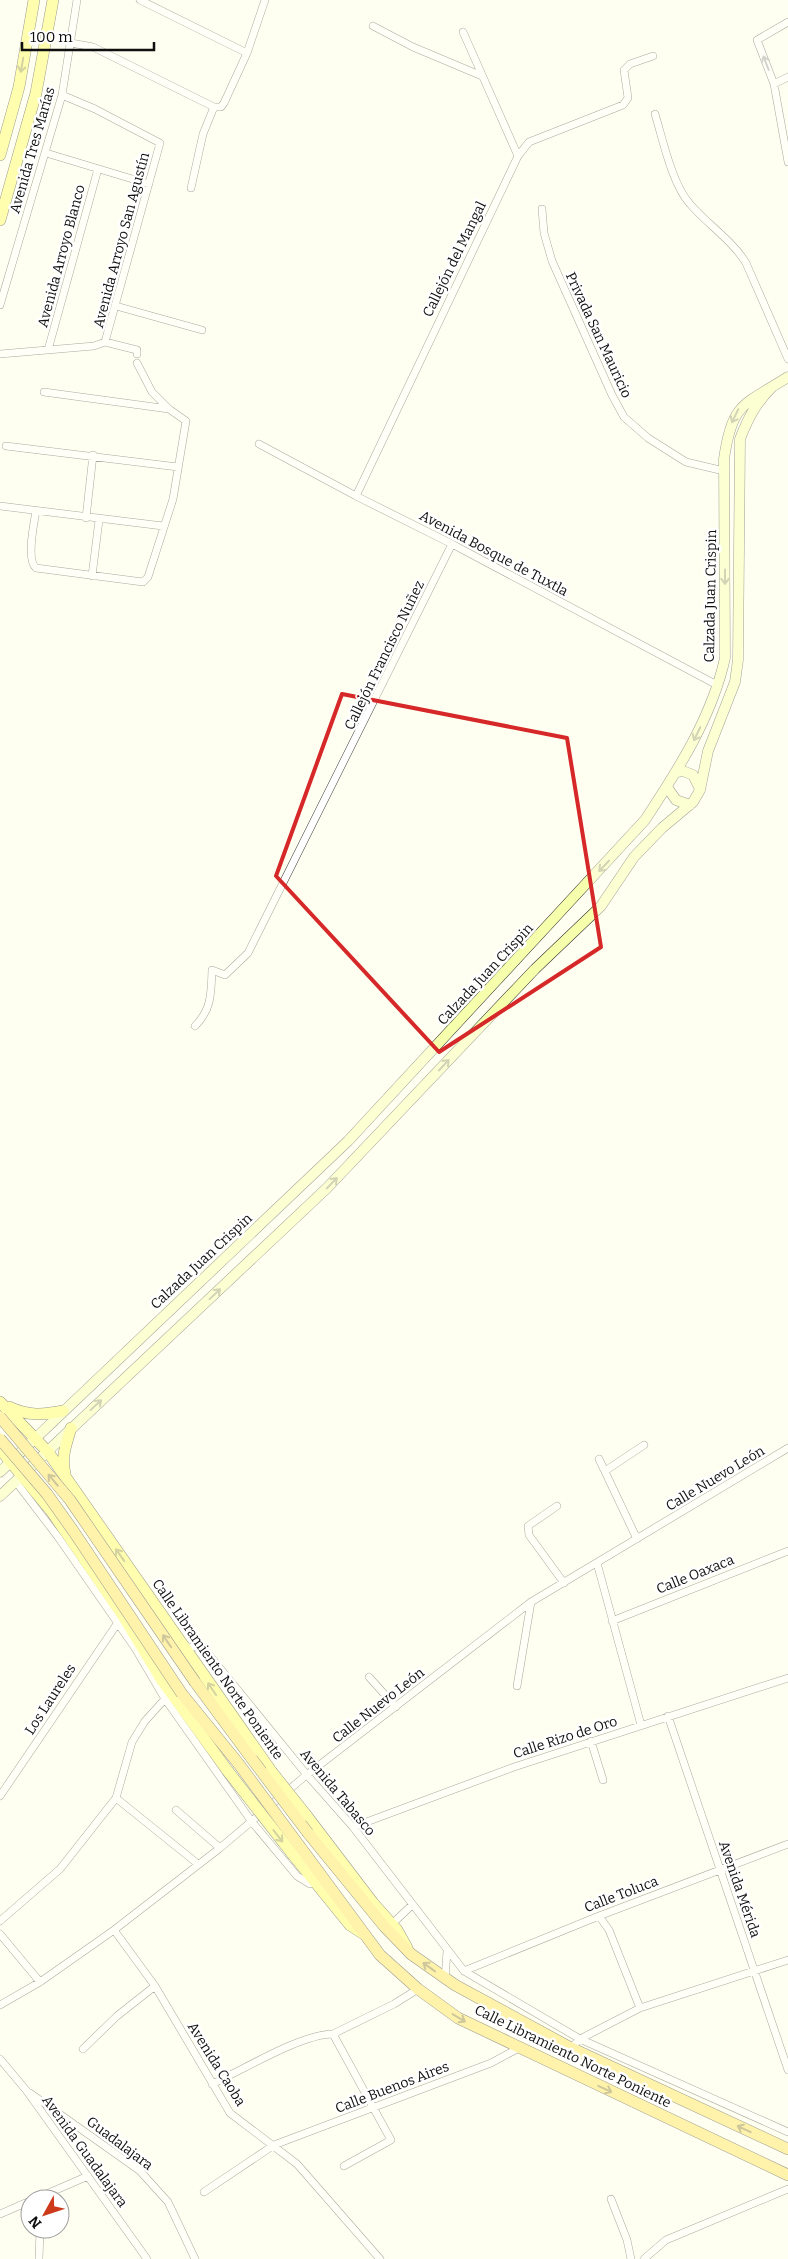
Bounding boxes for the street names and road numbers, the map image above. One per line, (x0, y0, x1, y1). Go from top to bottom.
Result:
street label: Avenida Tres Marías (6, 85, 59, 215)
street label: Avenida Arroyo San Agustín (90, 150, 153, 330)
street label: Avenida Arroyo Blanco (34, 183, 89, 329)
street label: Callejón del Mangal (419, 199, 490, 320)
street label: Privada San Mauricio (562, 270, 635, 401)
street label: Avenida Bosque de Tuxtla (417, 507, 571, 600)
street label: Calzada Juan Crispin (701, 529, 720, 663)
street label: Callejón Francisco Nuñez (341, 578, 428, 733)
street label: Calzada Juan Crispin (434, 920, 537, 1029)
street label: Calzada Juan Crispin (147, 1210, 256, 1313)
street label: Calle Nuevo León (663, 1442, 768, 1515)
street label: Calle Oaxaca (654, 1551, 737, 1598)
street label: Calle Libramiento Norte Poniente (149, 1576, 287, 1763)
street label: Los Laureles (21, 1661, 80, 1738)
street label: Calle Nuevo León (329, 1664, 428, 1747)
street label: Calle Rizo de Oro (511, 1713, 619, 1762)
street label: Avenida Tabasco (296, 1745, 379, 1839)
street label: Avenida Mérida (715, 1838, 764, 1940)
street label: Calle Toluca (582, 1872, 661, 1916)
street label: Calle Libramiento Norte Poniente (472, 2001, 674, 2112)
street label: Avenida Caoba (184, 2019, 249, 2110)
street label: Calle Buenos Aires (333, 2058, 451, 2117)
street label: Avenida Guadalajara (38, 2092, 131, 2211)
street label: Guadalajara (83, 2113, 156, 2174)

